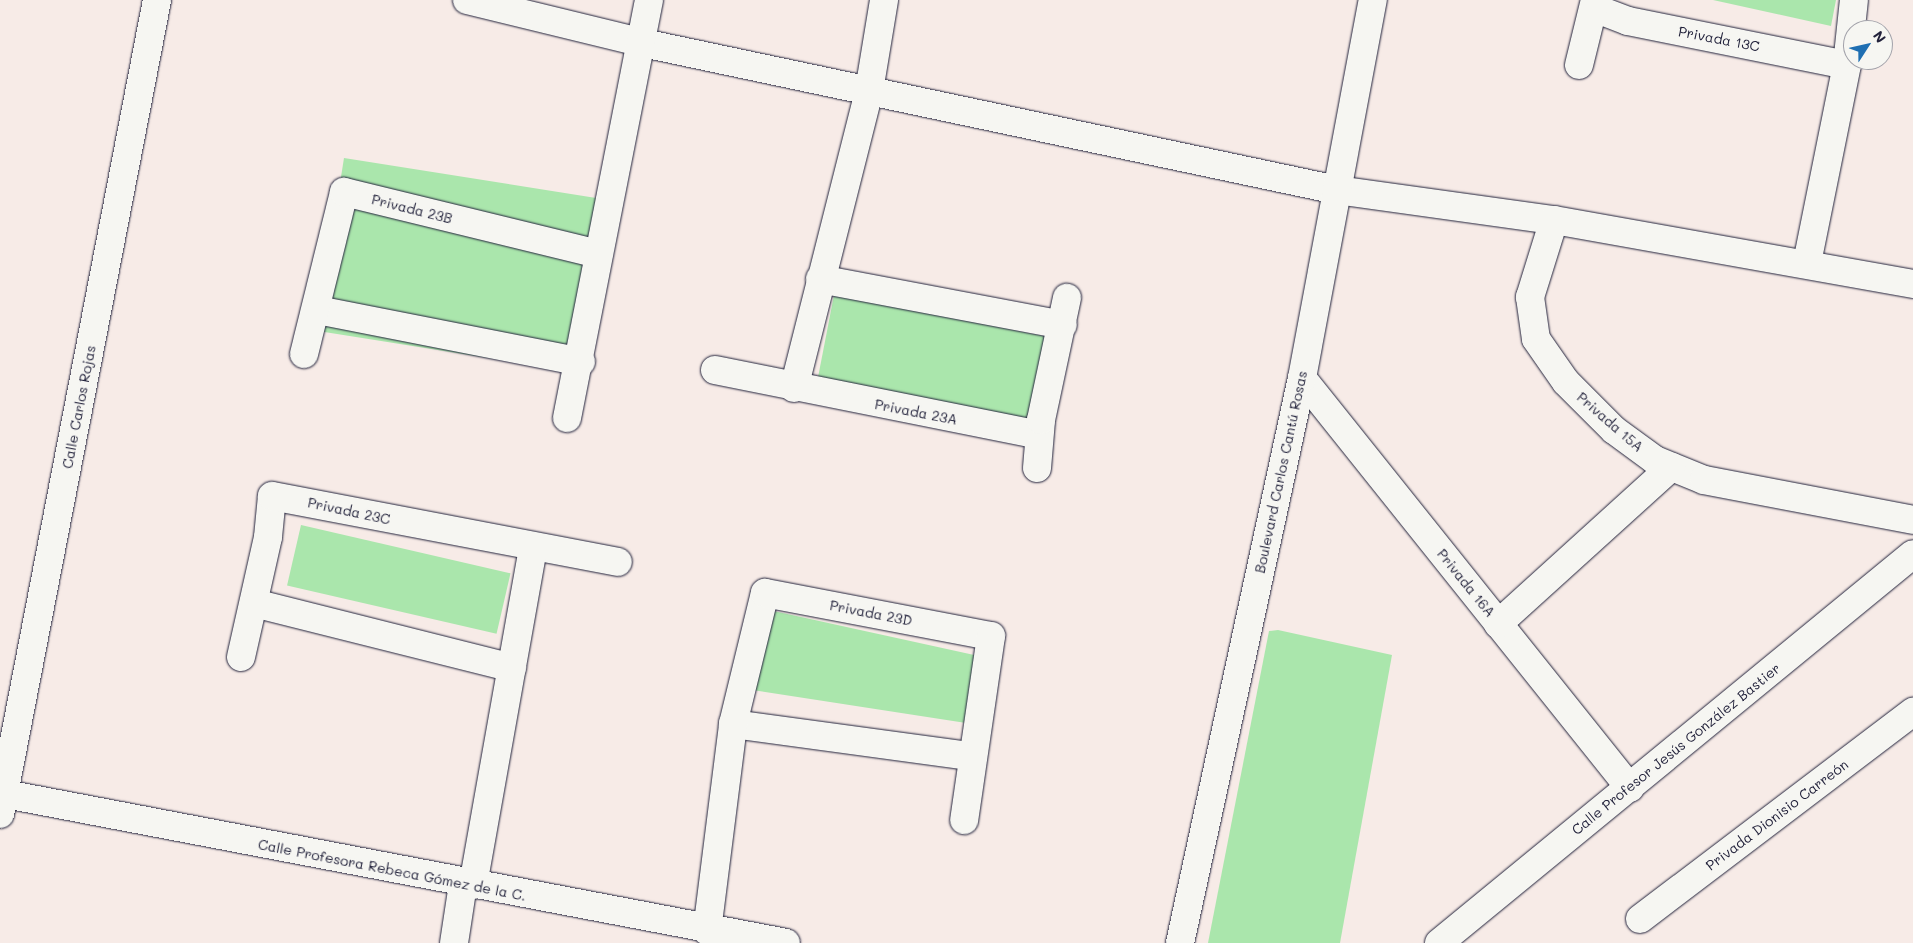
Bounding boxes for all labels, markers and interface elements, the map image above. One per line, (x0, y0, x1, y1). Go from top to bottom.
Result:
north arrow (1843, 20, 1893, 70)
street label: Privada 13C (1677, 23, 1761, 55)
text: N (1869, 27, 1891, 46)
street label: Privada 23B (370, 191, 454, 227)
street label: Calle Carlos Rojas (59, 344, 99, 470)
street label: Boulevard Carlos Cantú Rosas (1251, 369, 1311, 575)
street label: Privada 15A (1573, 389, 1647, 455)
street label: Privada 23A (873, 396, 959, 428)
street label: Privada 23C (306, 494, 392, 528)
street label: Privada 16A (1434, 546, 1498, 620)
street label: Privada 23D (828, 597, 914, 629)
street label: Calle Profesor Jesús González Bastier (1568, 660, 1784, 838)
street label: Privada Dionisio Carreón (1703, 756, 1851, 874)
street label: Calle Profesora Rebeca Gómez de la C. (257, 836, 527, 904)

